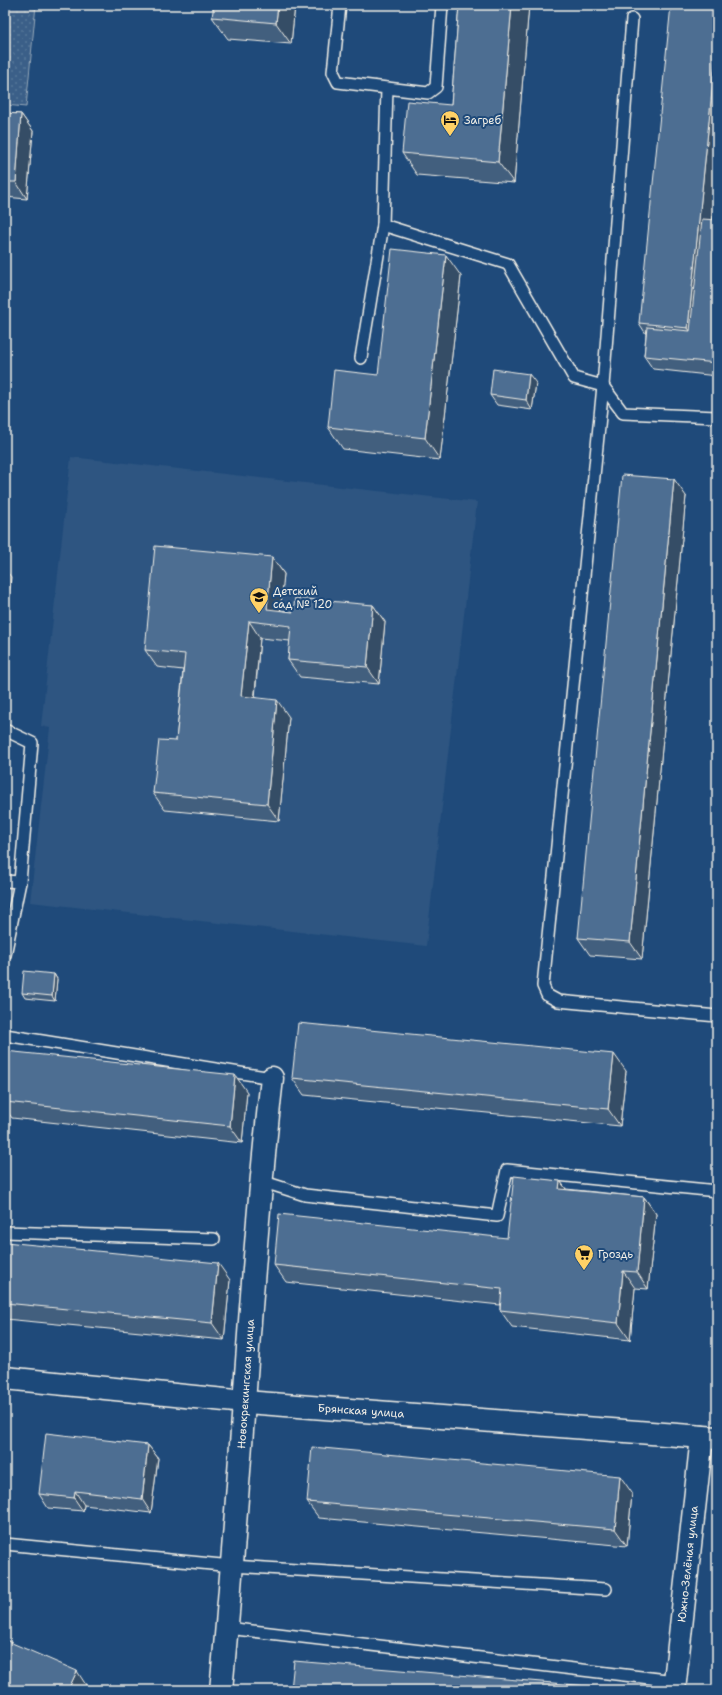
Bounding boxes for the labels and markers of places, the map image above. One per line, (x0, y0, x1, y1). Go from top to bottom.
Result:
hotel icon: Загреб (439, 109, 461, 137)
place label: Загреб (464, 113, 501, 128)
place label: Детский сад № 120 (273, 584, 332, 612)
school or university icon: Детский сад № 120 (248, 586, 270, 614)
supermarket icon: Гроздь (573, 1243, 595, 1271)
place label: Гроздь (598, 1247, 633, 1262)

